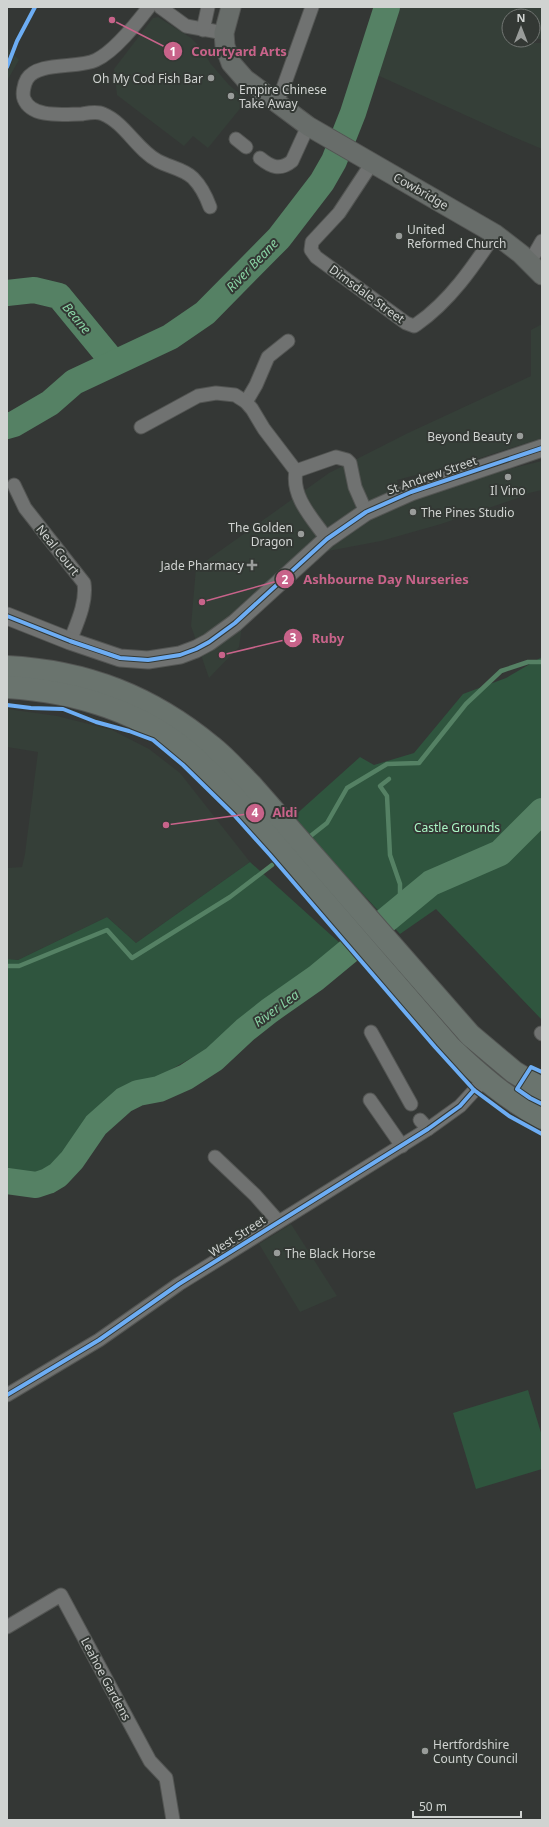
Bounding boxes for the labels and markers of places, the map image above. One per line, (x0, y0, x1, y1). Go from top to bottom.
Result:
callout: Courtyard Arts (163, 39, 295, 64)
place label: Oh My Cod Fish Bar (93, 70, 203, 87)
marker: Oh My Cod Fish Bar (206, 73, 216, 83)
place label: Empire Chinese Take Away (239, 81, 327, 112)
marker: Empire Chinese Take Away (226, 91, 236, 101)
place label: United Reformed Church (407, 221, 506, 252)
marker: United Reformed Church (394, 231, 404, 241)
place label: Beyond Beauty (427, 428, 513, 445)
marker: Beyond Beauty (515, 431, 525, 441)
marker: Il Vino (503, 472, 513, 482)
place label: Il Vino (490, 482, 526, 499)
place label: The Pines Studio (421, 504, 514, 521)
marker: The Pines Studio (408, 507, 418, 517)
place label: The Golden Dragon (228, 519, 293, 550)
marker: The Golden Dragon (296, 529, 306, 539)
place label: Jade Pharmacy (160, 557, 245, 574)
marker: Jade Pharmacy (247, 560, 257, 570)
callout: Ashbourne Day Nurseries (275, 567, 477, 592)
callout: Ruby (283, 626, 352, 651)
callout: Aldi (245, 800, 306, 825)
place label: The Black Horse (285, 1245, 376, 1262)
marker: The Black Horse (272, 1248, 282, 1258)
place label: Hertfordshire County Council (433, 1736, 518, 1767)
marker: Hertfordshire County Council (420, 1746, 430, 1756)

